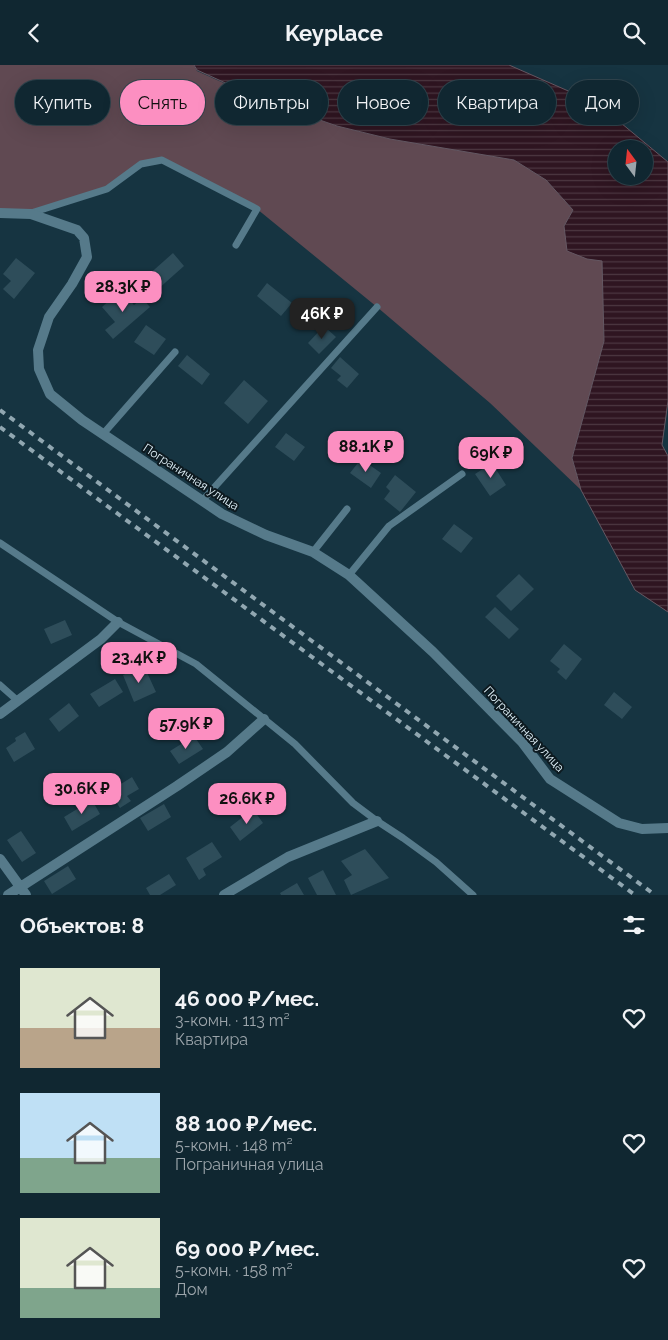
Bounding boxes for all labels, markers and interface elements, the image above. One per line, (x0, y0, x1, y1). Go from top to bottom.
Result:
icon: back (20, 19, 48, 47)
icon: search (620, 19, 648, 47)
text: Keyplace (285, 20, 383, 46)
chip: Купить (15, 80, 110, 125)
chip: Снять (120, 80, 205, 125)
chip: Фильтры (215, 80, 328, 125)
chip: Новое (338, 80, 428, 125)
chip: Квартира (438, 80, 556, 125)
chip: Дом (566, 80, 639, 125)
north arrow (608, 140, 652, 185)
map controls (608, 140, 653, 185)
pin: 28.3K ₽ (77, 271, 169, 313)
text: 28.3K ₽ (96, 277, 150, 296)
pin: 46K ₽ (287, 297, 357, 340)
text: 46K ₽ (301, 304, 343, 323)
pin: 88.1K ₽ (320, 431, 412, 473)
text: 88.1K ₽ (339, 437, 393, 456)
pin: 69K ₽ (456, 437, 526, 479)
street label: Пограничная улица (141, 441, 241, 513)
text: 69K ₽ (470, 443, 512, 462)
pin: 23.4K ₽ (93, 641, 185, 684)
text: 23.4K ₽ (112, 648, 166, 667)
street label: Пограничная улица (481, 684, 567, 774)
pin: 57.9K ₽ (140, 707, 232, 750)
text: 57.9K ₽ (159, 714, 213, 733)
pin: 30.6K ₽ (36, 773, 128, 815)
text: 30.6K ₽ (54, 779, 110, 798)
pin: 26.6K ₽ (201, 783, 293, 825)
text: 26.6K ₽ (219, 789, 275, 808)
icon: filters (620, 911, 648, 939)
text: Объектов: 8 (20, 913, 144, 938)
text: 46 000 ₽/мес. (175, 986, 319, 1011)
icon: home (60, 988, 120, 1048)
icon: heart (620, 1004, 648, 1032)
text: 3-комн. · 113 m² (175, 1011, 290, 1030)
text: Квартира (175, 1030, 248, 1049)
text: 88 100 ₽/мес. (175, 1111, 317, 1136)
icon: home (60, 1113, 120, 1173)
icon: heart (620, 1129, 648, 1157)
text: 5-комн. · 148 m² (175, 1136, 293, 1155)
text: Пограничная улица (175, 1155, 323, 1174)
text: 69 000 ₽/мес. (175, 1236, 320, 1261)
icon: home (60, 1238, 120, 1298)
icon: heart (620, 1254, 648, 1282)
text: 5-комн. · 158 m² (175, 1261, 293, 1280)
text: Дом (175, 1280, 208, 1299)

